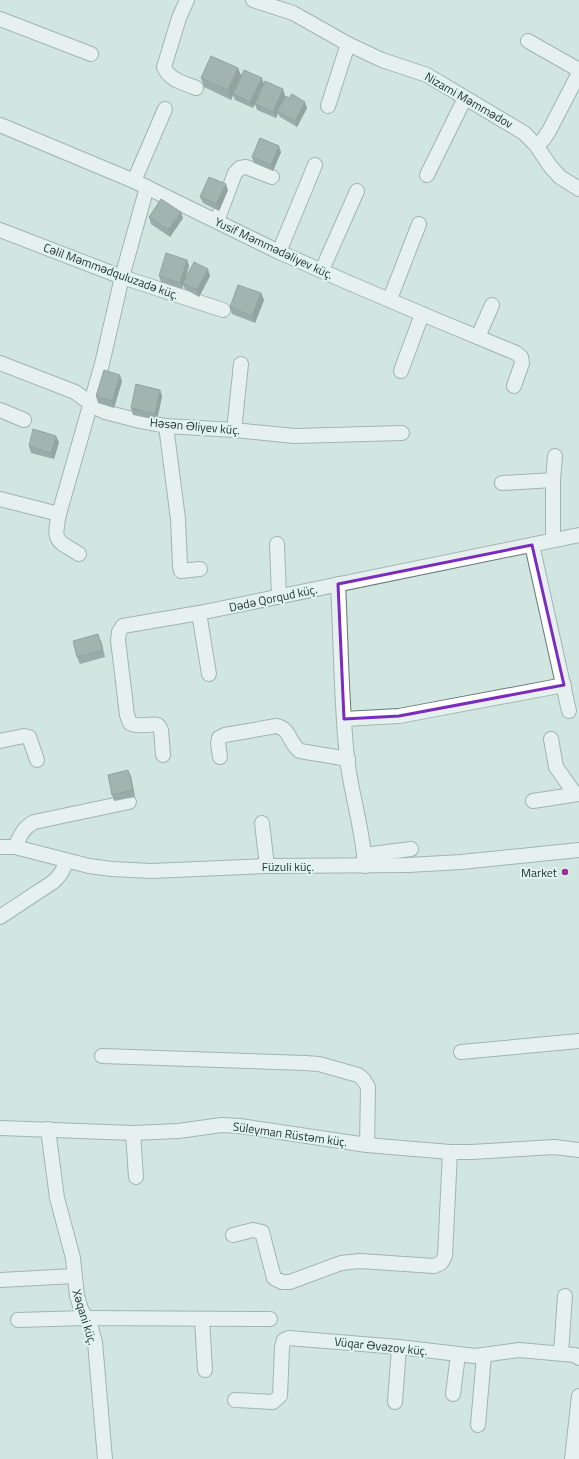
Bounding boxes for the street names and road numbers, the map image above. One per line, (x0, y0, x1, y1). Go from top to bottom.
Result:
street label: Nizami Məmmədov (421, 67, 517, 133)
street label: Yusif Məmmədəliyev küç. (212, 212, 336, 284)
street label: Cəlil Məmmədquluzadə küç. (41, 238, 181, 304)
street label: Həsən Əliyev küç. (149, 413, 241, 439)
street label: Dədə Qorqud küç. (227, 579, 319, 617)
street label: Füzuli küç. (262, 857, 314, 876)
street label: Süleyman Rüstəm küç. (232, 1117, 348, 1151)
street label: Xəqani küç. (68, 1287, 102, 1347)
street label: Vüqar Əvəzov küç. (333, 1332, 429, 1360)

